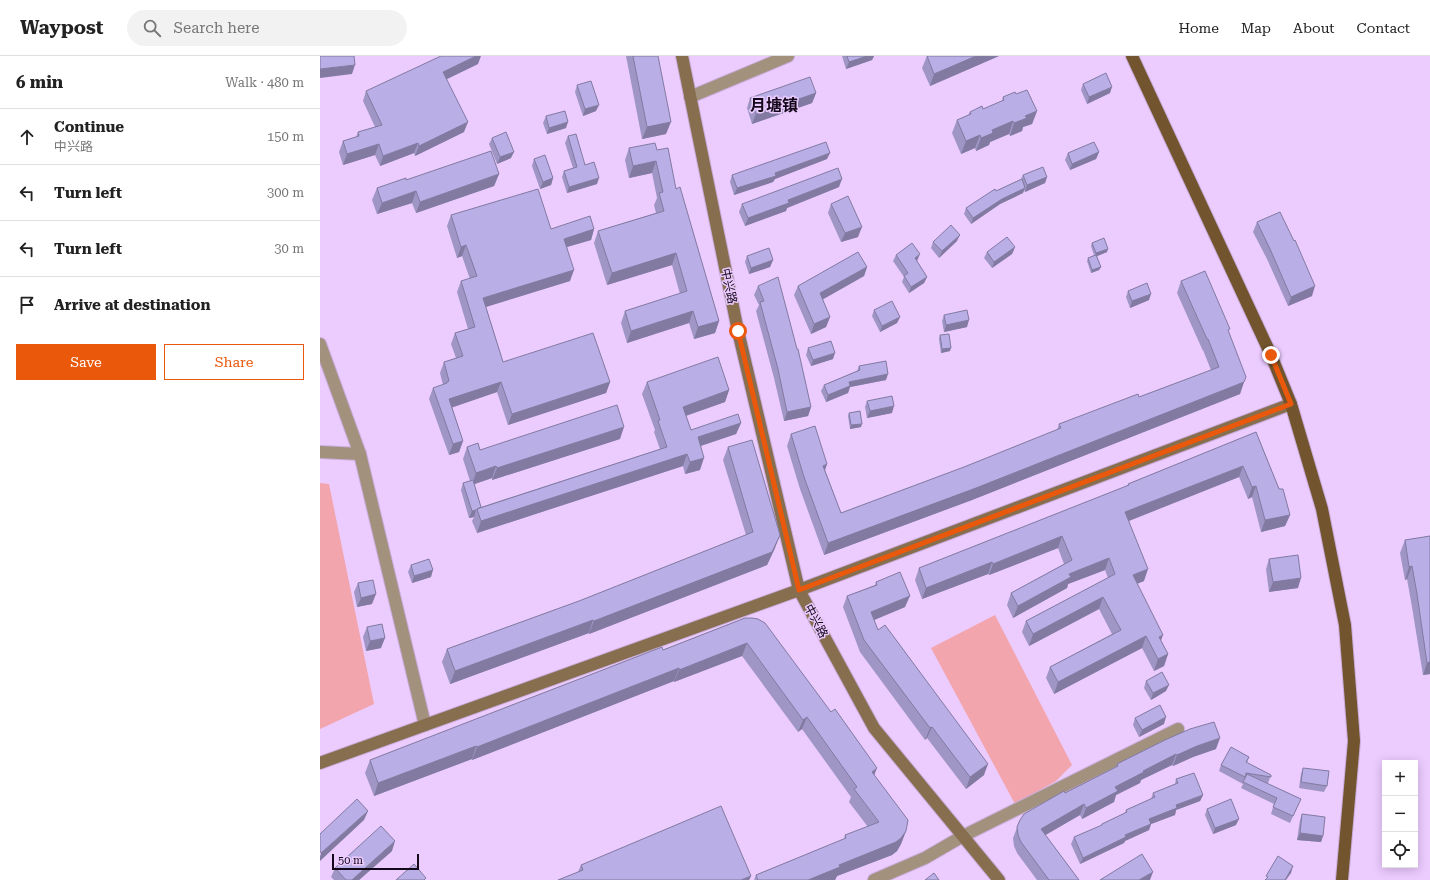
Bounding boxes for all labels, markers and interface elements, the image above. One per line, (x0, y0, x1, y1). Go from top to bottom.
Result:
search box (127, 10, 407, 46)
text: Waypost (20, 16, 103, 39)
icon: search (141, 17, 163, 39)
text: Search here (173, 19, 259, 37)
text: Home (1178, 20, 1219, 36)
text: Map (1241, 20, 1271, 36)
text: About (1293, 20, 1335, 36)
text: Contact (1357, 20, 1410, 36)
text: 6 min (16, 72, 63, 92)
text: Walk · 480 m (225, 75, 304, 90)
district label: 月塘镇 (750, 96, 798, 115)
text: Continue (54, 118, 124, 136)
icon: ahead (16, 126, 38, 148)
text: 150 m (267, 129, 304, 144)
text: 中兴路 (54, 139, 93, 154)
icon: left (16, 182, 38, 204)
text: Turn left (54, 184, 122, 202)
text: 300 m (267, 185, 304, 200)
icon: left (16, 238, 38, 260)
text: Turn left (54, 240, 122, 258)
text: 30 m (274, 241, 304, 256)
street label: 中兴路 (718, 267, 740, 305)
icon: arrive (16, 294, 38, 316)
text: Arrive at destination (54, 296, 210, 314)
route start (729, 322, 747, 340)
button: Save (16, 344, 156, 380)
button: Share (164, 344, 304, 380)
route end (1262, 346, 1280, 364)
street label: 中兴路 (801, 602, 831, 640)
map controls (1382, 760, 1418, 868)
button: + (1382, 760, 1418, 796)
button: − (1382, 796, 1418, 832)
button: locate (1382, 832, 1418, 868)
scale bar (332, 852, 419, 871)
text: 50 m (338, 854, 363, 867)

